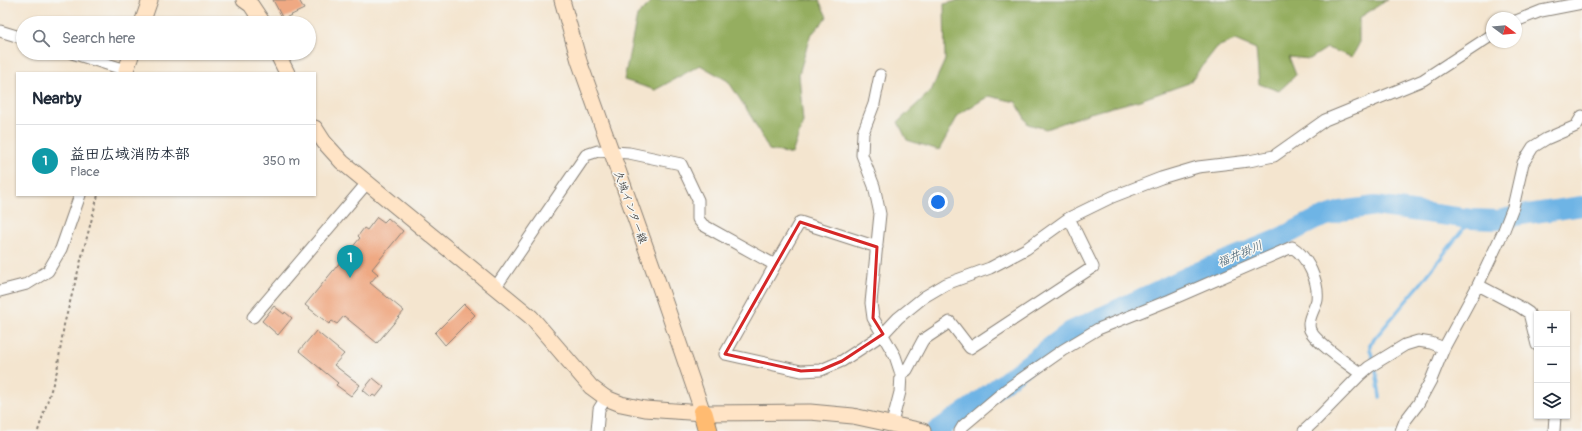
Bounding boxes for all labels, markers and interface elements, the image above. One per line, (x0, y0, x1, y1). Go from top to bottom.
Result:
north arrow (1486, 12, 1522, 48)
search box (16, 16, 316, 60)
icon: search (30, 27, 52, 49)
text: Search here (62, 29, 135, 48)
text: Nearby (32, 88, 81, 109)
text: 益田広域消防本部 (70, 145, 190, 164)
text: 1 (42, 153, 48, 169)
text: 350 m (262, 153, 300, 169)
text: Place (70, 164, 99, 180)
street label: 久城インター線 (611, 169, 650, 245)
your location (928, 192, 948, 212)
water label: 福井掛川 (1215, 238, 1265, 271)
pin: 1 (337, 245, 363, 278)
map controls (1534, 311, 1570, 419)
button: + (1534, 311, 1570, 347)
button: − (1534, 347, 1570, 383)
button: layers (1534, 383, 1570, 419)

